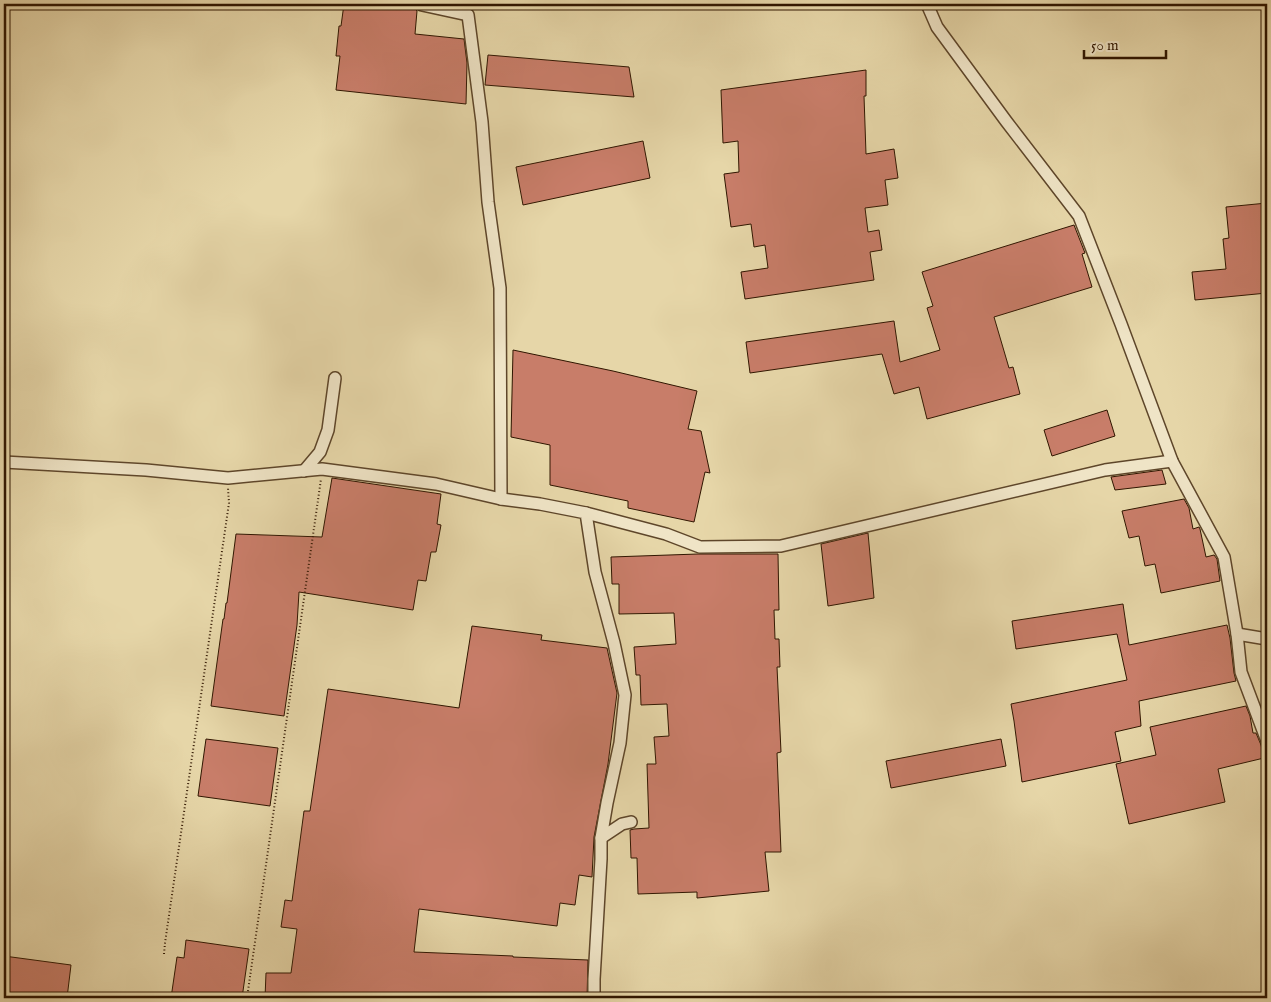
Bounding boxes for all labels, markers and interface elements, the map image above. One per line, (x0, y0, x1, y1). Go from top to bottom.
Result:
scale bar (1084, 28, 1166, 60)
text: 50 m (1091, 36, 1119, 55)

